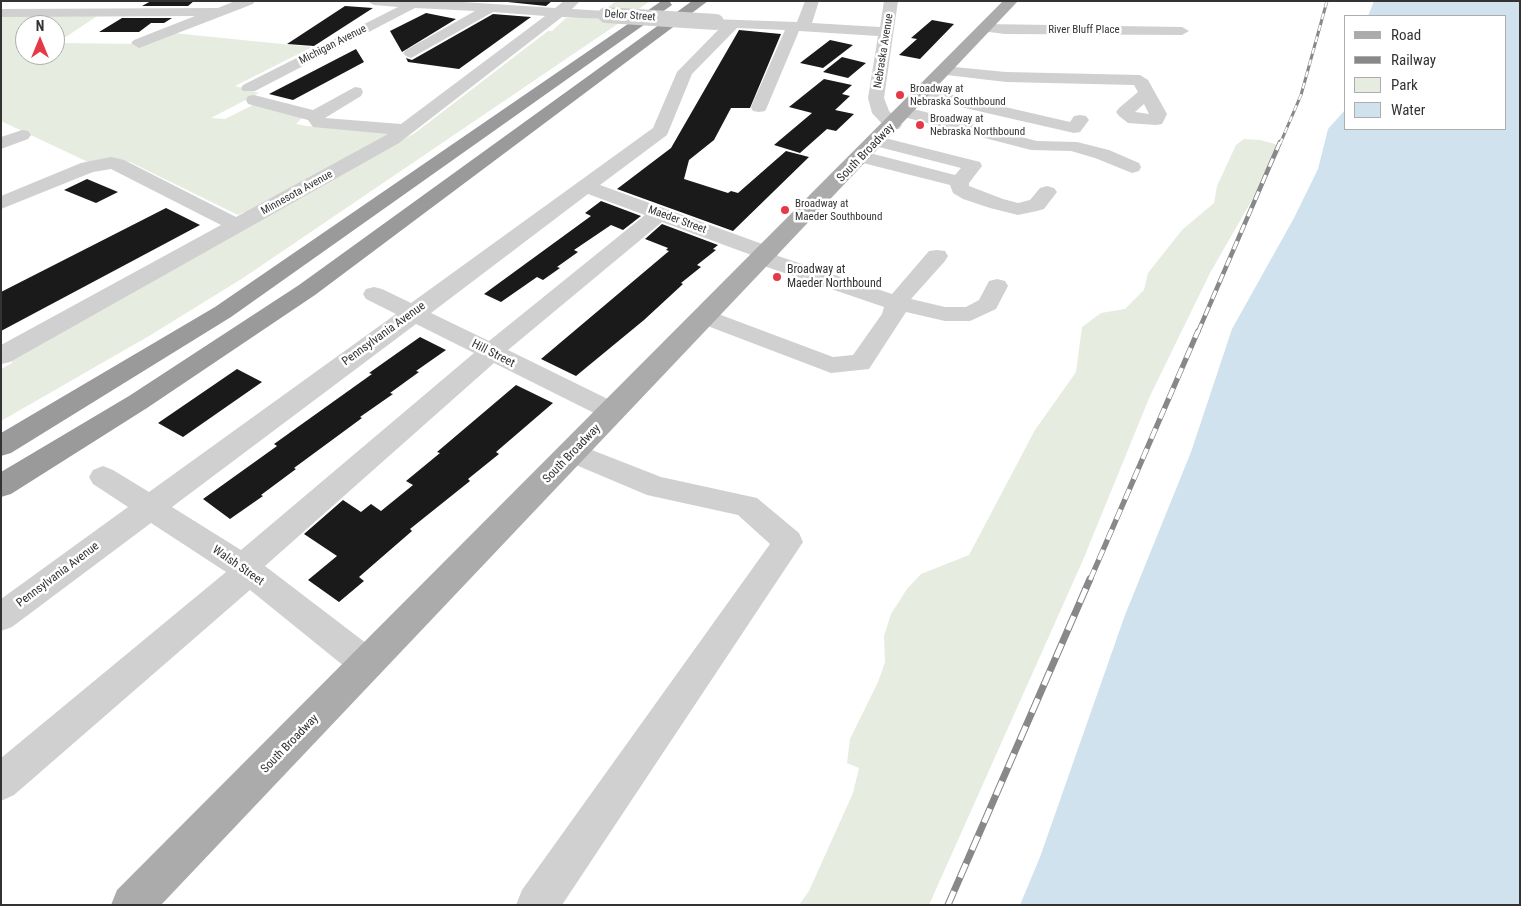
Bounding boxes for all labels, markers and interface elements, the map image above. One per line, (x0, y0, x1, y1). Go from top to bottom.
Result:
street label: Delor Street (604, 8, 656, 24)
street label: Nebraska Avenue (872, 13, 896, 89)
north arrow (15, 15, 65, 65)
legend (1344, 15, 1506, 130)
text: N (36, 18, 44, 34)
street label: Michigan Avenue (297, 22, 369, 68)
street label: River Bluff Place (1048, 23, 1120, 37)
text: Road (1391, 26, 1421, 44)
text: Railway (1391, 51, 1436, 69)
text: Park (1391, 76, 1418, 94)
place label: Broadway at Nebraska Southbound (910, 82, 1006, 108)
marker: Broadway at Nebraska Southbound (894, 89, 906, 101)
text: Water (1391, 101, 1425, 119)
place label: Broadway at Nebraska Northbound (930, 112, 1025, 138)
marker: Broadway at Nebraska Northbound (914, 119, 926, 131)
street label: South Broadway (834, 121, 898, 185)
street label: Minnesota Avenue (259, 168, 335, 218)
place label: Broadway at Maeder Southbound (795, 197, 882, 223)
street label: Maeder Street (646, 203, 708, 237)
marker: Broadway at Maeder Southbound (779, 204, 791, 216)
place label: Broadway at Maeder Northbound (787, 263, 882, 291)
marker: Broadway at Maeder Northbound (771, 271, 783, 283)
street label: Pennsylvania Avenue (340, 299, 428, 369)
street label: Hill Street (469, 337, 517, 371)
street label: South Broadway (540, 422, 604, 486)
street label: Pennsylvania Avenue (14, 539, 102, 611)
street label: Walsh Street (209, 543, 267, 589)
street label: South Broadway (258, 712, 322, 776)

